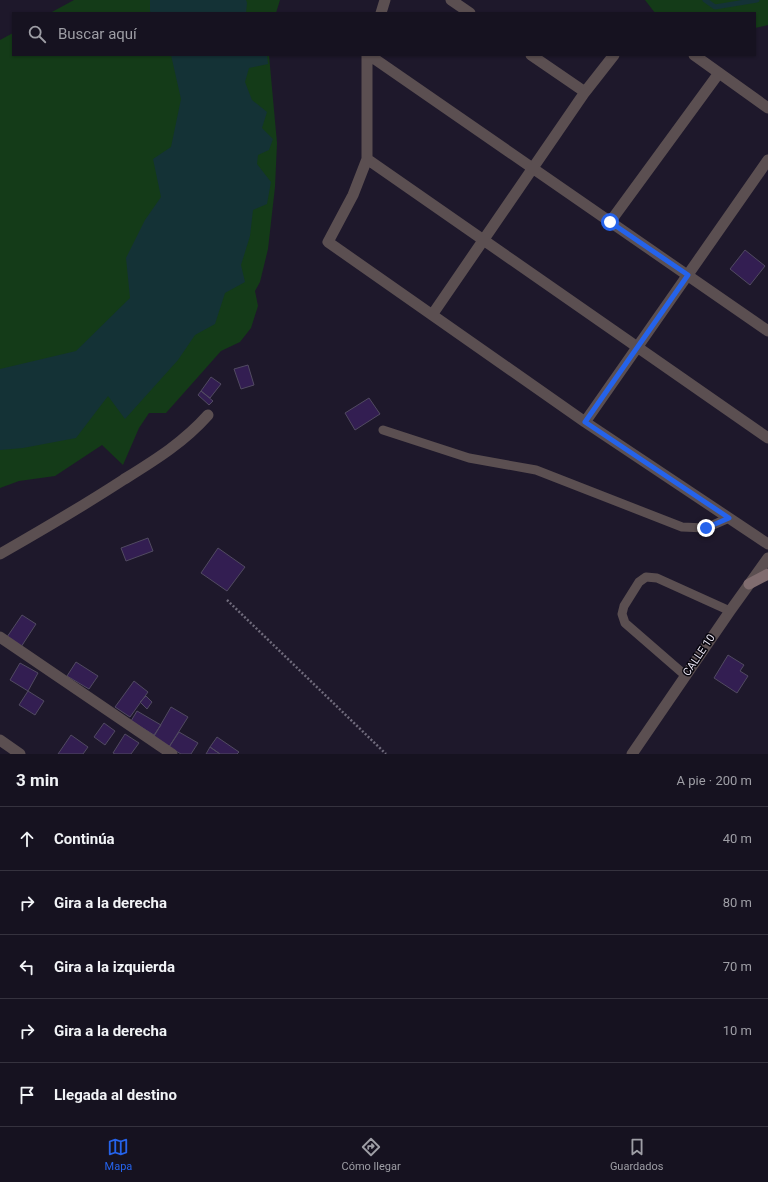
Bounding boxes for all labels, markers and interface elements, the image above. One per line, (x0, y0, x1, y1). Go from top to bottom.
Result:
search box (12, 12, 756, 56)
icon: search (26, 23, 48, 45)
text: Buscar aquí (58, 25, 137, 43)
route start (601, 213, 619, 231)
route end (697, 519, 715, 537)
street label: CALLE 10 (680, 632, 718, 678)
text: 3 min (16, 770, 59, 790)
text: A pie · 200 m (677, 773, 752, 788)
icon: ahead (16, 828, 38, 850)
text: Continúa (54, 830, 115, 848)
text: 40 m (723, 831, 752, 846)
icon: right (16, 892, 38, 914)
text: Gira a la derecha (54, 894, 167, 912)
text: 80 m (723, 895, 752, 910)
icon: left (16, 956, 38, 978)
text: Gira a la izquierda (54, 958, 175, 976)
text: 70 m (723, 959, 752, 974)
icon: right (16, 1020, 38, 1042)
text: Gira a la derecha (54, 1022, 167, 1040)
text: 10 m (723, 1023, 752, 1038)
icon: arrive (16, 1084, 38, 1106)
text: Llegada al destino (54, 1086, 177, 1104)
tab: Mapa (105, 1136, 132, 1173)
tab: Cómo llegar (342, 1136, 401, 1173)
tab: Guardados (610, 1136, 663, 1173)

